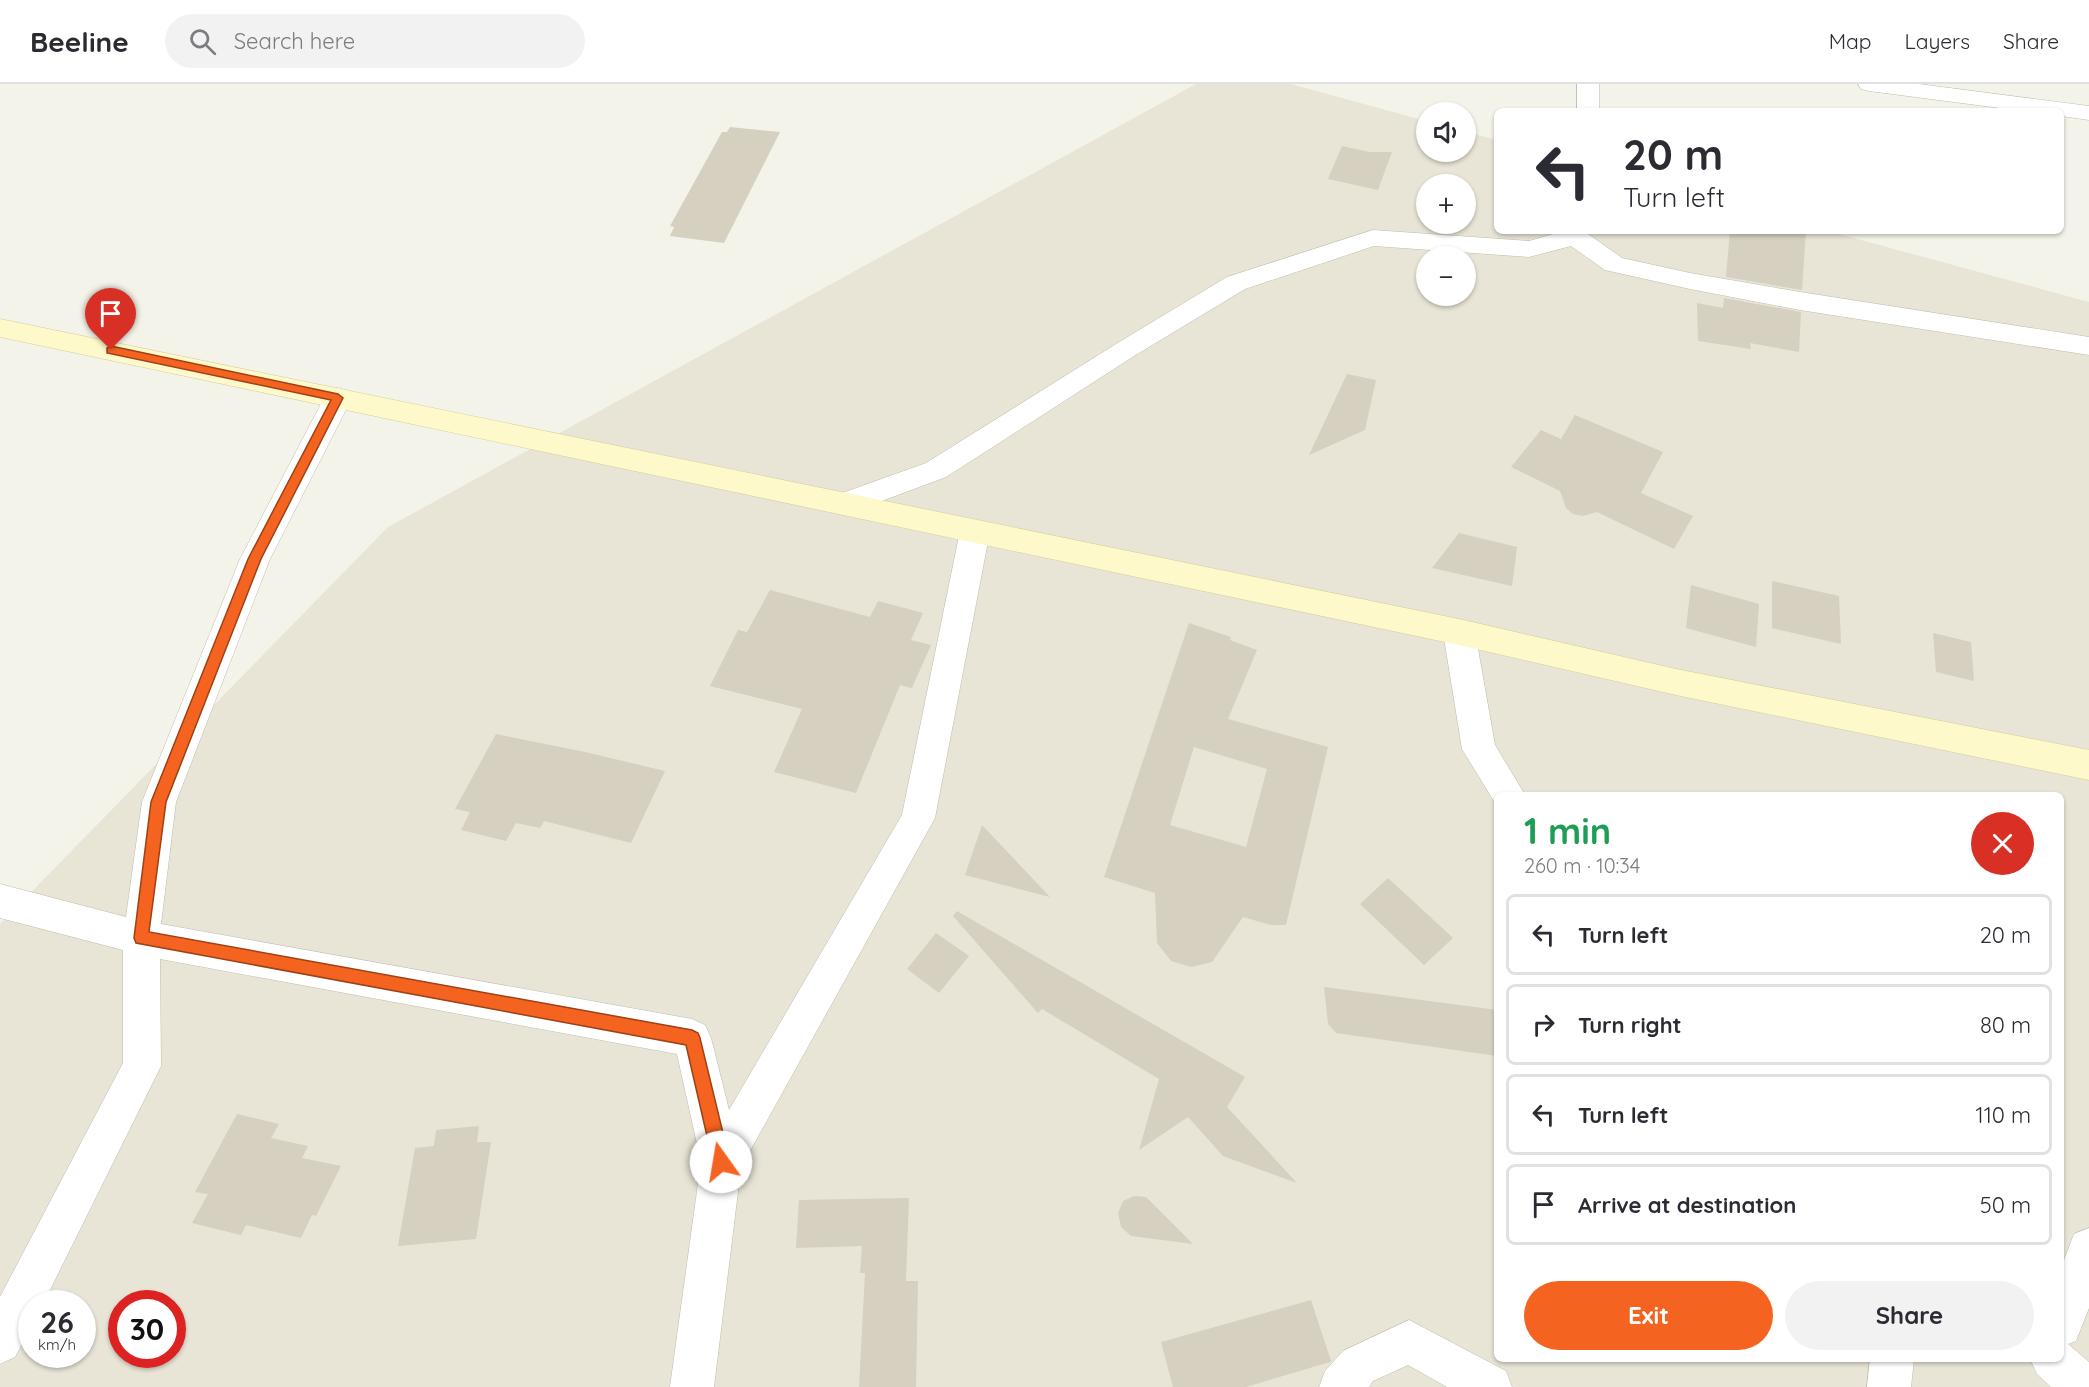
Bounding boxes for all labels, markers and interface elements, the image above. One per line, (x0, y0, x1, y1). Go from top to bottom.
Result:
search box (165, 14, 585, 68)
text: Beeline (30, 24, 129, 59)
icon: search (186, 25, 219, 58)
text: Search here (234, 27, 355, 55)
text: Map (1829, 28, 1872, 54)
text: Layers (1905, 28, 1970, 54)
text: Share (2003, 28, 2059, 54)
map controls (1416, 102, 1476, 306)
button: sound (1416, 102, 1476, 162)
text: 20 m (1623, 128, 1723, 181)
icon: left (1524, 132, 1602, 210)
button: + (1416, 174, 1476, 234)
text: Turn left (1623, 180, 1725, 214)
button: − (1416, 246, 1476, 306)
pin (85, 288, 136, 350)
icon: arrive (94, 297, 127, 330)
text: 1 min (1524, 808, 1611, 853)
button: close (1971, 812, 2034, 875)
text: 260 m · 10:34 (1524, 853, 1640, 878)
icon: left (1527, 918, 1560, 951)
text: Turn left (1578, 921, 1668, 949)
text: 20 m (1980, 921, 2031, 949)
icon: right (1527, 1008, 1560, 1041)
text: Turn right (1578, 1011, 1682, 1039)
text: 80 m (1980, 1011, 2031, 1039)
icon: left (1527, 1098, 1560, 1131)
text: Turn left (1578, 1101, 1668, 1129)
text: 110 m (1976, 1101, 2031, 1129)
position arrow (689, 1130, 753, 1194)
icon: arrive (1527, 1188, 1560, 1221)
text: Arrive at destination (1578, 1191, 1796, 1219)
text: 50 m (1980, 1191, 2031, 1219)
button: Exit (1524, 1281, 1773, 1350)
button: Share (1785, 1281, 2034, 1350)
speed limit sign: 30 (108, 1290, 186, 1368)
text: 26 (40, 1303, 74, 1341)
text: km/h (38, 1335, 76, 1354)

